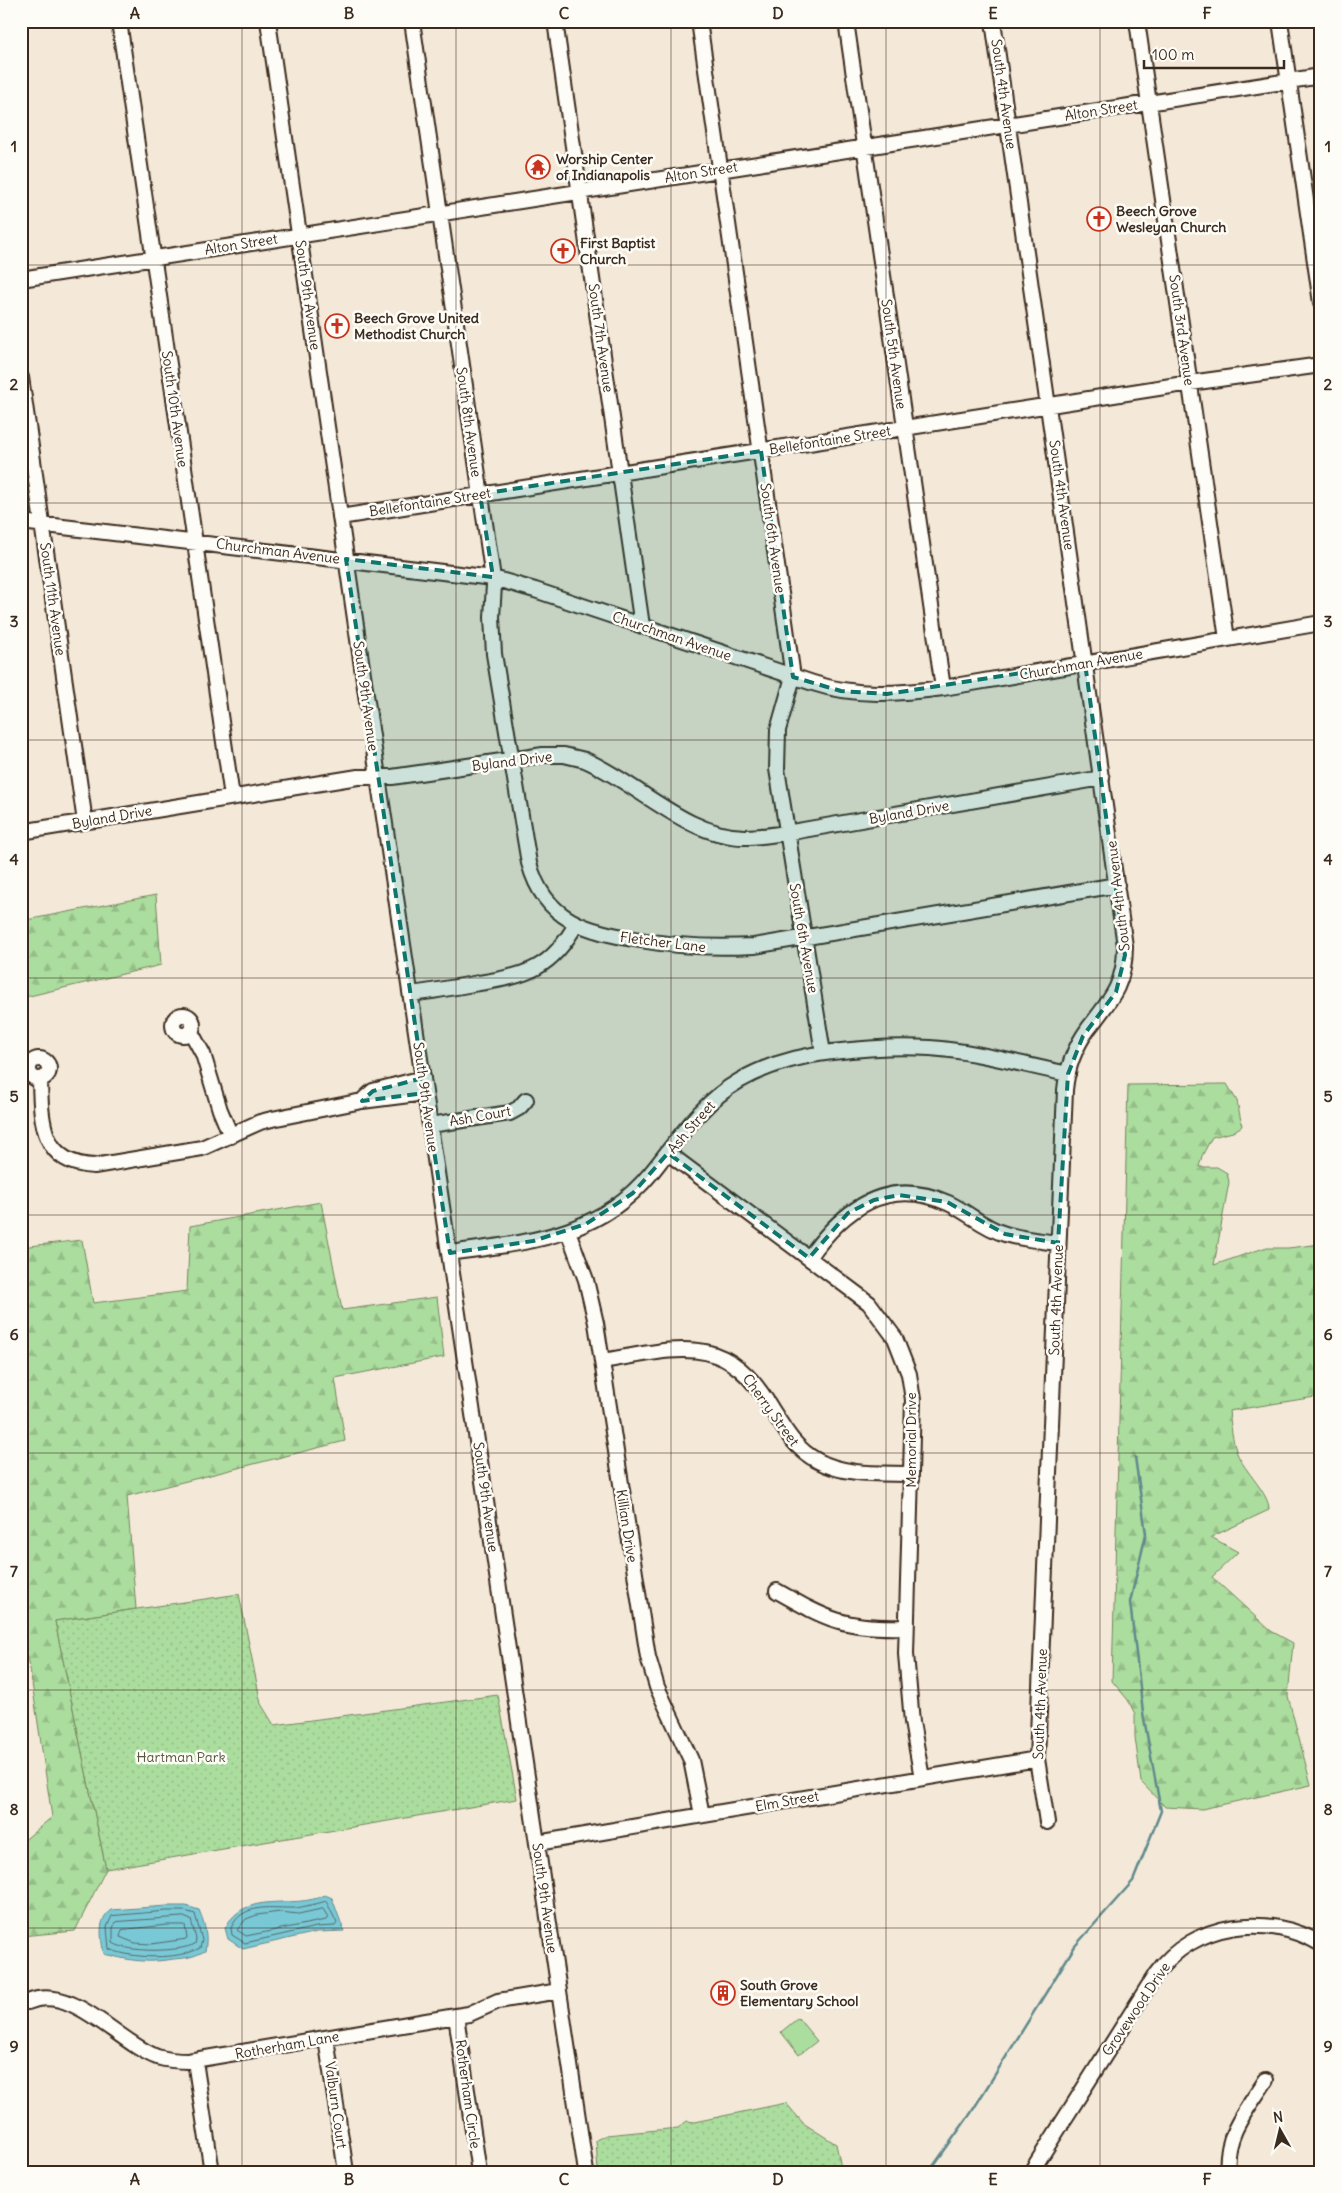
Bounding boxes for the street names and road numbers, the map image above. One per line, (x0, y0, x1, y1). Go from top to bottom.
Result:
street label: South 4th Avenue (987, 38, 1021, 150)
street label: Alton Street (1063, 95, 1139, 125)
street label: Alton Street (663, 157, 739, 187)
street label: Alton Street (203, 229, 279, 259)
street label: South 9th Avenue (291, 239, 325, 351)
street label: South 3rd Avenue (1165, 273, 1199, 387)
street label: South 7th Avenue (584, 282, 618, 394)
street label: South 5th Avenue (877, 298, 911, 410)
street label: South 10th Avenue (158, 349, 192, 469)
street label: South 8th Avenue (452, 366, 486, 478)
street label: Bellefontaine Street (768, 421, 892, 459)
street label: South 4th Avenue (1045, 439, 1079, 551)
street label: South 6th Avenue (756, 482, 790, 594)
street label: Bellefontaine Street (368, 483, 492, 521)
street label: Churchman Avenue (215, 534, 341, 568)
street label: South 11th Avenue (36, 541, 70, 657)
street label: Churchman Avenue (610, 607, 734, 665)
street label: South 9th Avenue (349, 640, 383, 752)
street label: Churchman Avenue (1018, 644, 1144, 684)
street label: Byland Drive (471, 747, 553, 775)
street label: Byland Drive (868, 796, 950, 828)
street label: Byland Drive (71, 801, 153, 833)
street label: South 4th Avenue (1102, 840, 1134, 952)
street label: South 6th Avenue (785, 882, 823, 994)
street label: Fletcher Lane (619, 928, 707, 956)
street label: South 9th Avenue (409, 1041, 443, 1153)
street label: Ash Street (663, 1097, 719, 1157)
street label: Ash Court (448, 1102, 513, 1130)
street label: South 4th Avenue (1045, 1244, 1067, 1356)
street label: Cherry Street (739, 1370, 803, 1450)
street label: Memorial Drive (902, 1392, 920, 1488)
street label: South 9th Avenue (469, 1441, 503, 1553)
street label: Killian Drive (612, 1488, 642, 1564)
street label: South 4th Avenue (1029, 1648, 1051, 1760)
street label: Elm Street (754, 1787, 821, 1815)
street label: South 9th Avenue (528, 1842, 562, 1954)
street label: Grovewood Drive (1098, 1959, 1174, 2059)
street label: Rotherham Lane (234, 2027, 340, 2063)
street label: Rotherham Circle (451, 2038, 485, 2150)
street label: Valburn Court (321, 2060, 351, 2150)

